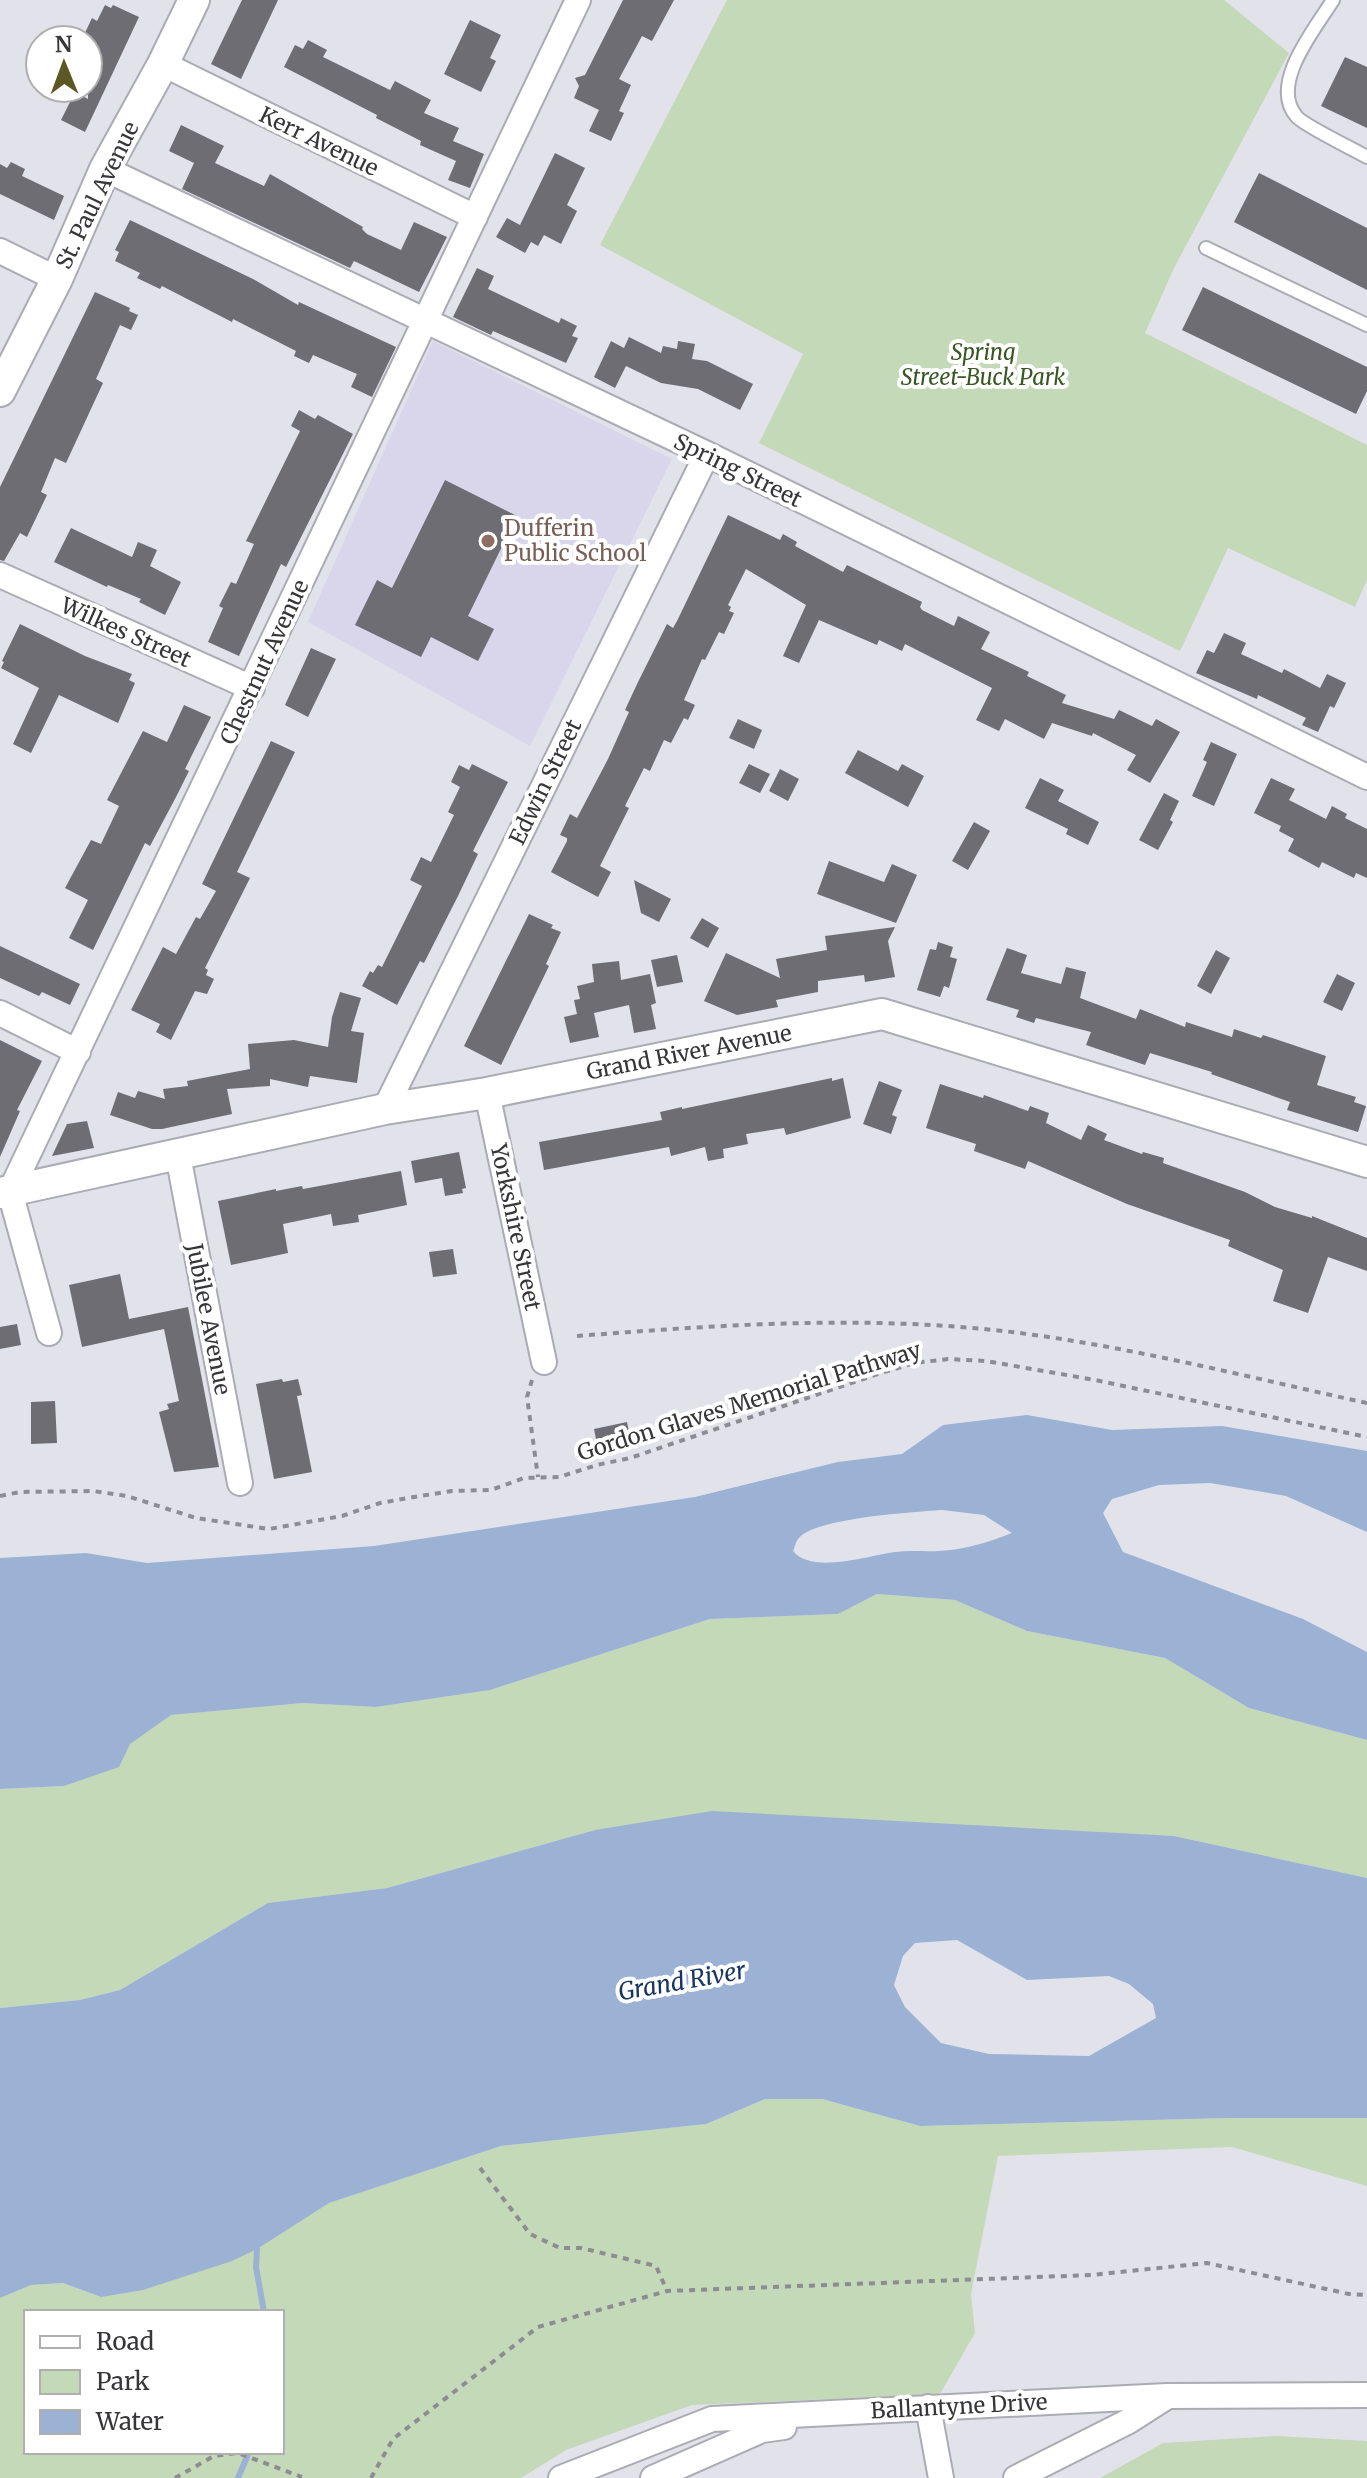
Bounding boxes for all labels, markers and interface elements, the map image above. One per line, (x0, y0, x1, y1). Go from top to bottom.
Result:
north arrow (24, 24, 104, 104)
text: N (55, 30, 73, 58)
street label: Kerr Avenue (255, 100, 383, 182)
street label: St. Paul Avenue (49, 117, 145, 273)
park label: Spring Street-Buck Park (901, 338, 1065, 391)
street label: Spring Street (669, 427, 807, 513)
place label: Dufferin Public School (504, 514, 647, 567)
marker: Dufferin Public School (479, 532, 497, 550)
street label: Chestnut Avenue (214, 575, 314, 749)
street label: Wilkes Street (56, 590, 196, 673)
street label: Edwin Street (503, 714, 588, 849)
street label: Grand River Avenue (584, 1018, 794, 1086)
street label: Yorkshire Street (484, 1140, 547, 1313)
street label: Jubilee Avenue (180, 1240, 237, 1397)
street label: Gordon Glaves Memorial Pathway (574, 1335, 924, 1467)
water label: Grand River (616, 1954, 749, 2007)
legend (24, 2310, 284, 2454)
text: Road (96, 2326, 154, 2357)
text: Park (96, 2366, 150, 2397)
street label: Ballantyne Drive (870, 2387, 1048, 2425)
text: Water (95, 2406, 164, 2437)

